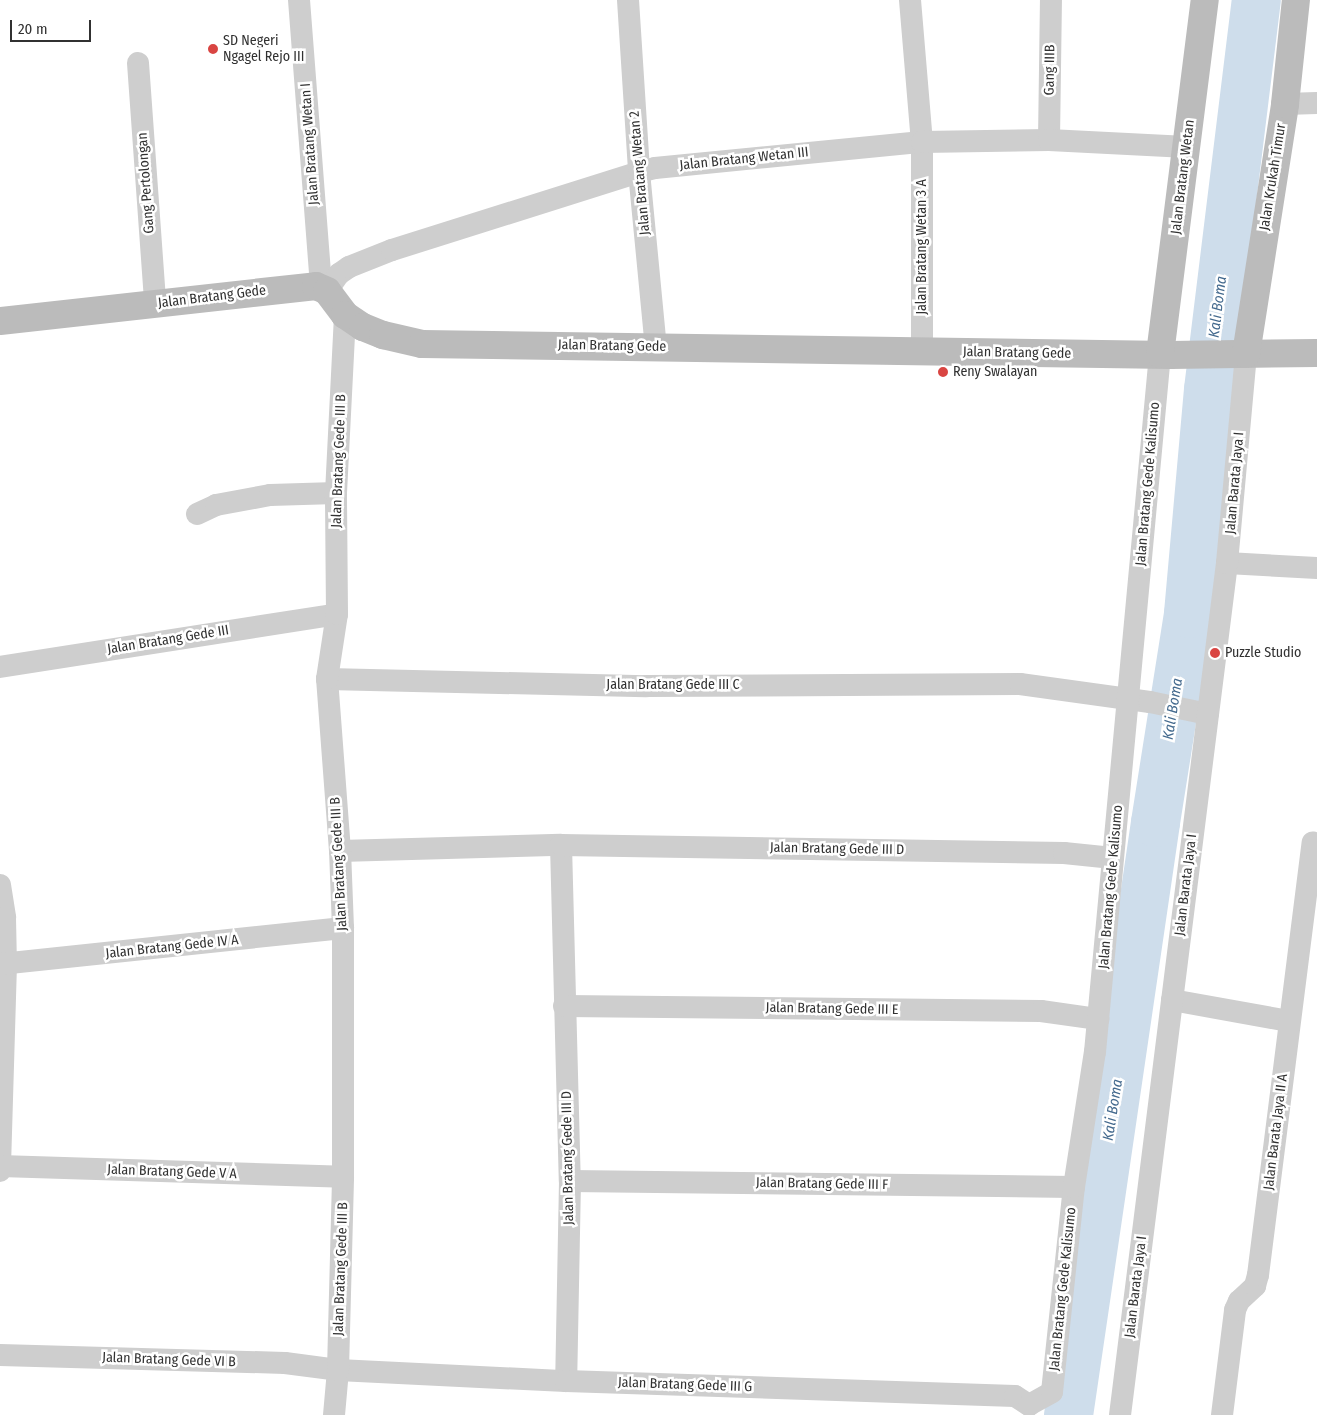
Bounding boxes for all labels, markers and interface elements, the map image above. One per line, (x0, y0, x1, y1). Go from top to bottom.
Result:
scale bar (12, 10, 94, 42)
text: 20 m (18, 20, 48, 38)
place label: SD Negeri Ngagel Rejo III (223, 33, 304, 65)
marker: SD Negeri Ngagel Rejo III (207, 43, 219, 55)
street label: Gang IIIB (1041, 44, 1059, 96)
street label: Jalan Bratang Wetan I (297, 82, 323, 206)
street label: Jalan Bratang Wetan 2 (626, 110, 654, 236)
street label: Jalan Bratang Wetan (1168, 119, 1198, 235)
street label: Jalan Krukah Timur (1256, 122, 1290, 232)
street label: Gang Pertolongan (134, 132, 158, 234)
street label: Jalan Bratang Wetan III (679, 144, 809, 174)
street label: Jalan Bratang Wetan 3 A (914, 179, 930, 315)
water label: Kali Boma (1205, 275, 1231, 339)
street label: Jalan Bratang Gede (157, 282, 267, 312)
street label: Jalan Bratang Gede (558, 337, 666, 355)
street label: Jalan Bratang Gede (963, 344, 1071, 362)
place label: Reny Swalayan (953, 364, 1037, 380)
marker: Reny Swalayan (937, 366, 949, 378)
street label: Jalan Bratang Gede III B (328, 394, 350, 528)
street label: Jalan Bratang Gede Kalisumo (1132, 401, 1164, 567)
street label: Jalan Barata Jaya I (1222, 431, 1248, 535)
street label: Jalan Bratang Gede III (106, 622, 230, 658)
place label: Puzzle Studio (1225, 645, 1301, 661)
marker: Puzzle Studio (1209, 647, 1221, 659)
street label: Jalan Bratang Gede III C (606, 677, 740, 693)
water label: Kali Boma (1159, 677, 1187, 741)
street label: Jalan Bratang Gede III B (327, 797, 351, 931)
street label: Jalan Bratang Gede Kalisumo (1095, 804, 1127, 970)
street label: Jalan Barata Jaya I (1171, 833, 1201, 937)
street label: Jalan Bratang Gede III D (770, 839, 904, 859)
street label: Jalan Bratang Gede IV A (105, 932, 239, 962)
street label: Jalan Bratang Gede III E (765, 999, 899, 1019)
street label: Jalan Barata Jaya II A (1261, 1073, 1291, 1191)
water label: Kali Boma (1099, 1078, 1127, 1142)
street label: Jalan Bratang Gede III D (558, 1091, 578, 1225)
street label: Jalan Bratang Gede V A (107, 1161, 237, 1183)
street label: Jalan Bratang Gede III F (756, 1174, 888, 1194)
street label: Jalan Bratang Gede III B (330, 1202, 352, 1336)
street label: Jalan Bratang Gede Kalisumo (1046, 1206, 1080, 1372)
street label: Jalan Barata Jaya I (1121, 1235, 1151, 1339)
street label: Jalan Bratang Gede VI B (102, 1349, 236, 1371)
street label: Jalan Bratang Gede III G (618, 1374, 752, 1396)

